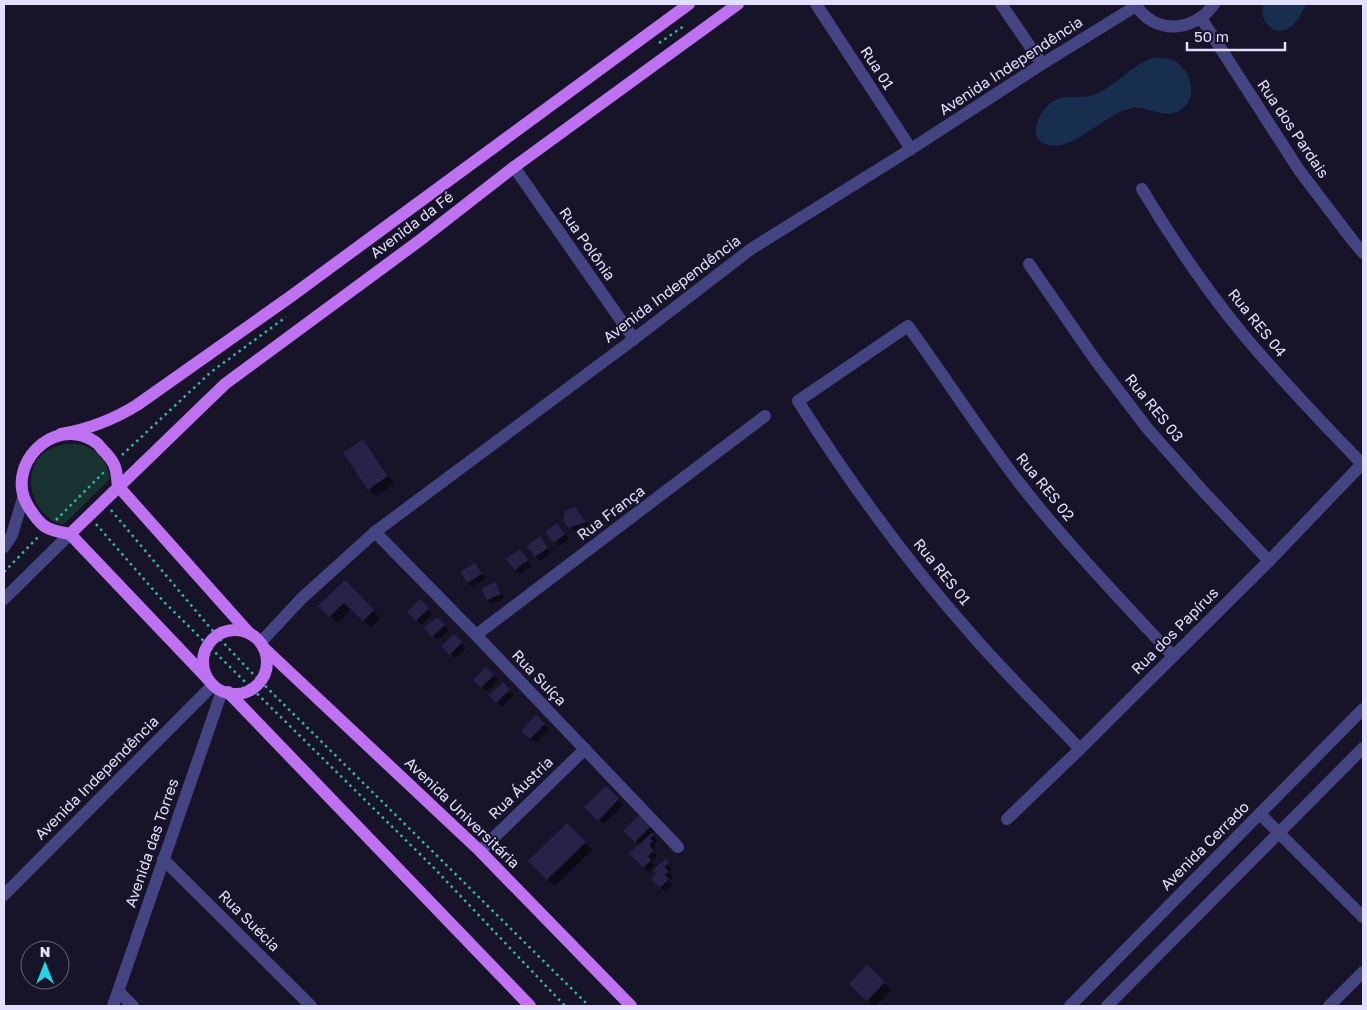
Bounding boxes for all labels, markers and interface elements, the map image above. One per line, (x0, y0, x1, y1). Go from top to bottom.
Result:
street label: Avenida Independência (935, 12, 1086, 118)
scale bar (1187, 20, 1284, 52)
text: 50 m (1194, 27, 1229, 45)
street label: Rua 01 (857, 43, 898, 92)
street label: Rua dos Pardais (1254, 76, 1333, 181)
street label: Avenida da Fé (366, 187, 457, 261)
street label: Rua Polônia (556, 203, 620, 284)
street label: Avenida Independência (599, 231, 744, 346)
street label: Rua RES 04 (1225, 285, 1291, 360)
street label: Rua RES 03 (1122, 370, 1188, 445)
street label: Rua RES 02 (1013, 449, 1079, 524)
street label: Rua França (573, 481, 648, 544)
street label: Rua RES 01 (910, 534, 975, 608)
street label: Rua dos Papírus (1127, 583, 1221, 677)
street label: Rua Suíça (509, 646, 571, 709)
street label: Avenida Independência (31, 712, 162, 843)
street label: Rua Áustria (484, 752, 556, 822)
street label: Avenida Universitária (402, 753, 524, 872)
street label: Avenida das Torres (121, 776, 182, 910)
street label: Avenida Cerrado (1156, 797, 1252, 893)
street label: Rua Suécia (215, 886, 284, 955)
north arrow (20, 940, 70, 990)
text: N (40, 943, 50, 960)

